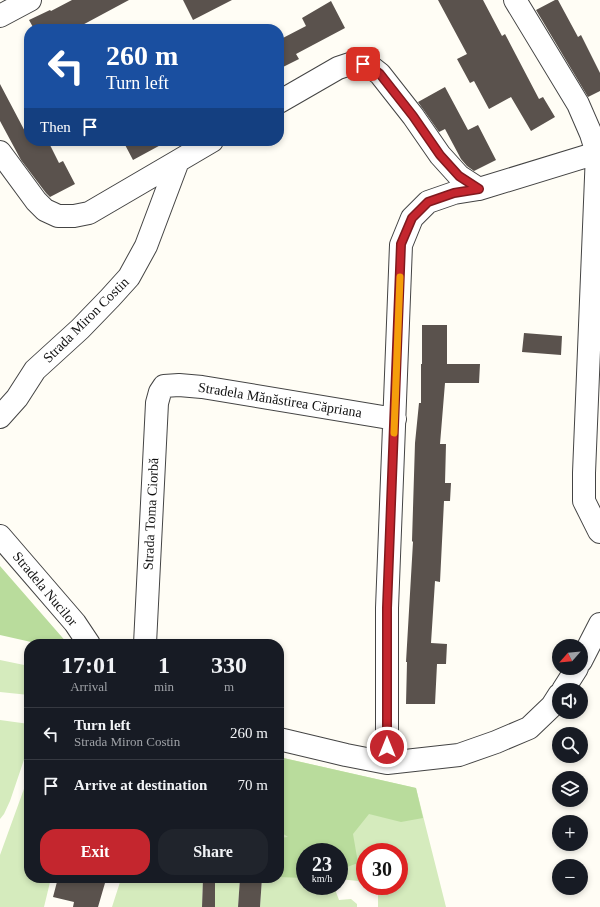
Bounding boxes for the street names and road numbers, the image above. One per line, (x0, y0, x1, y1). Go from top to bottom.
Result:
street label: Strada Miron Costin (40, 274, 132, 366)
street label: Stradela Mănăstirea Căpriana (197, 380, 364, 420)
street label: Strada Toma Ciorbă (141, 457, 161, 570)
street label: Stradela Nucilor (10, 549, 81, 629)

